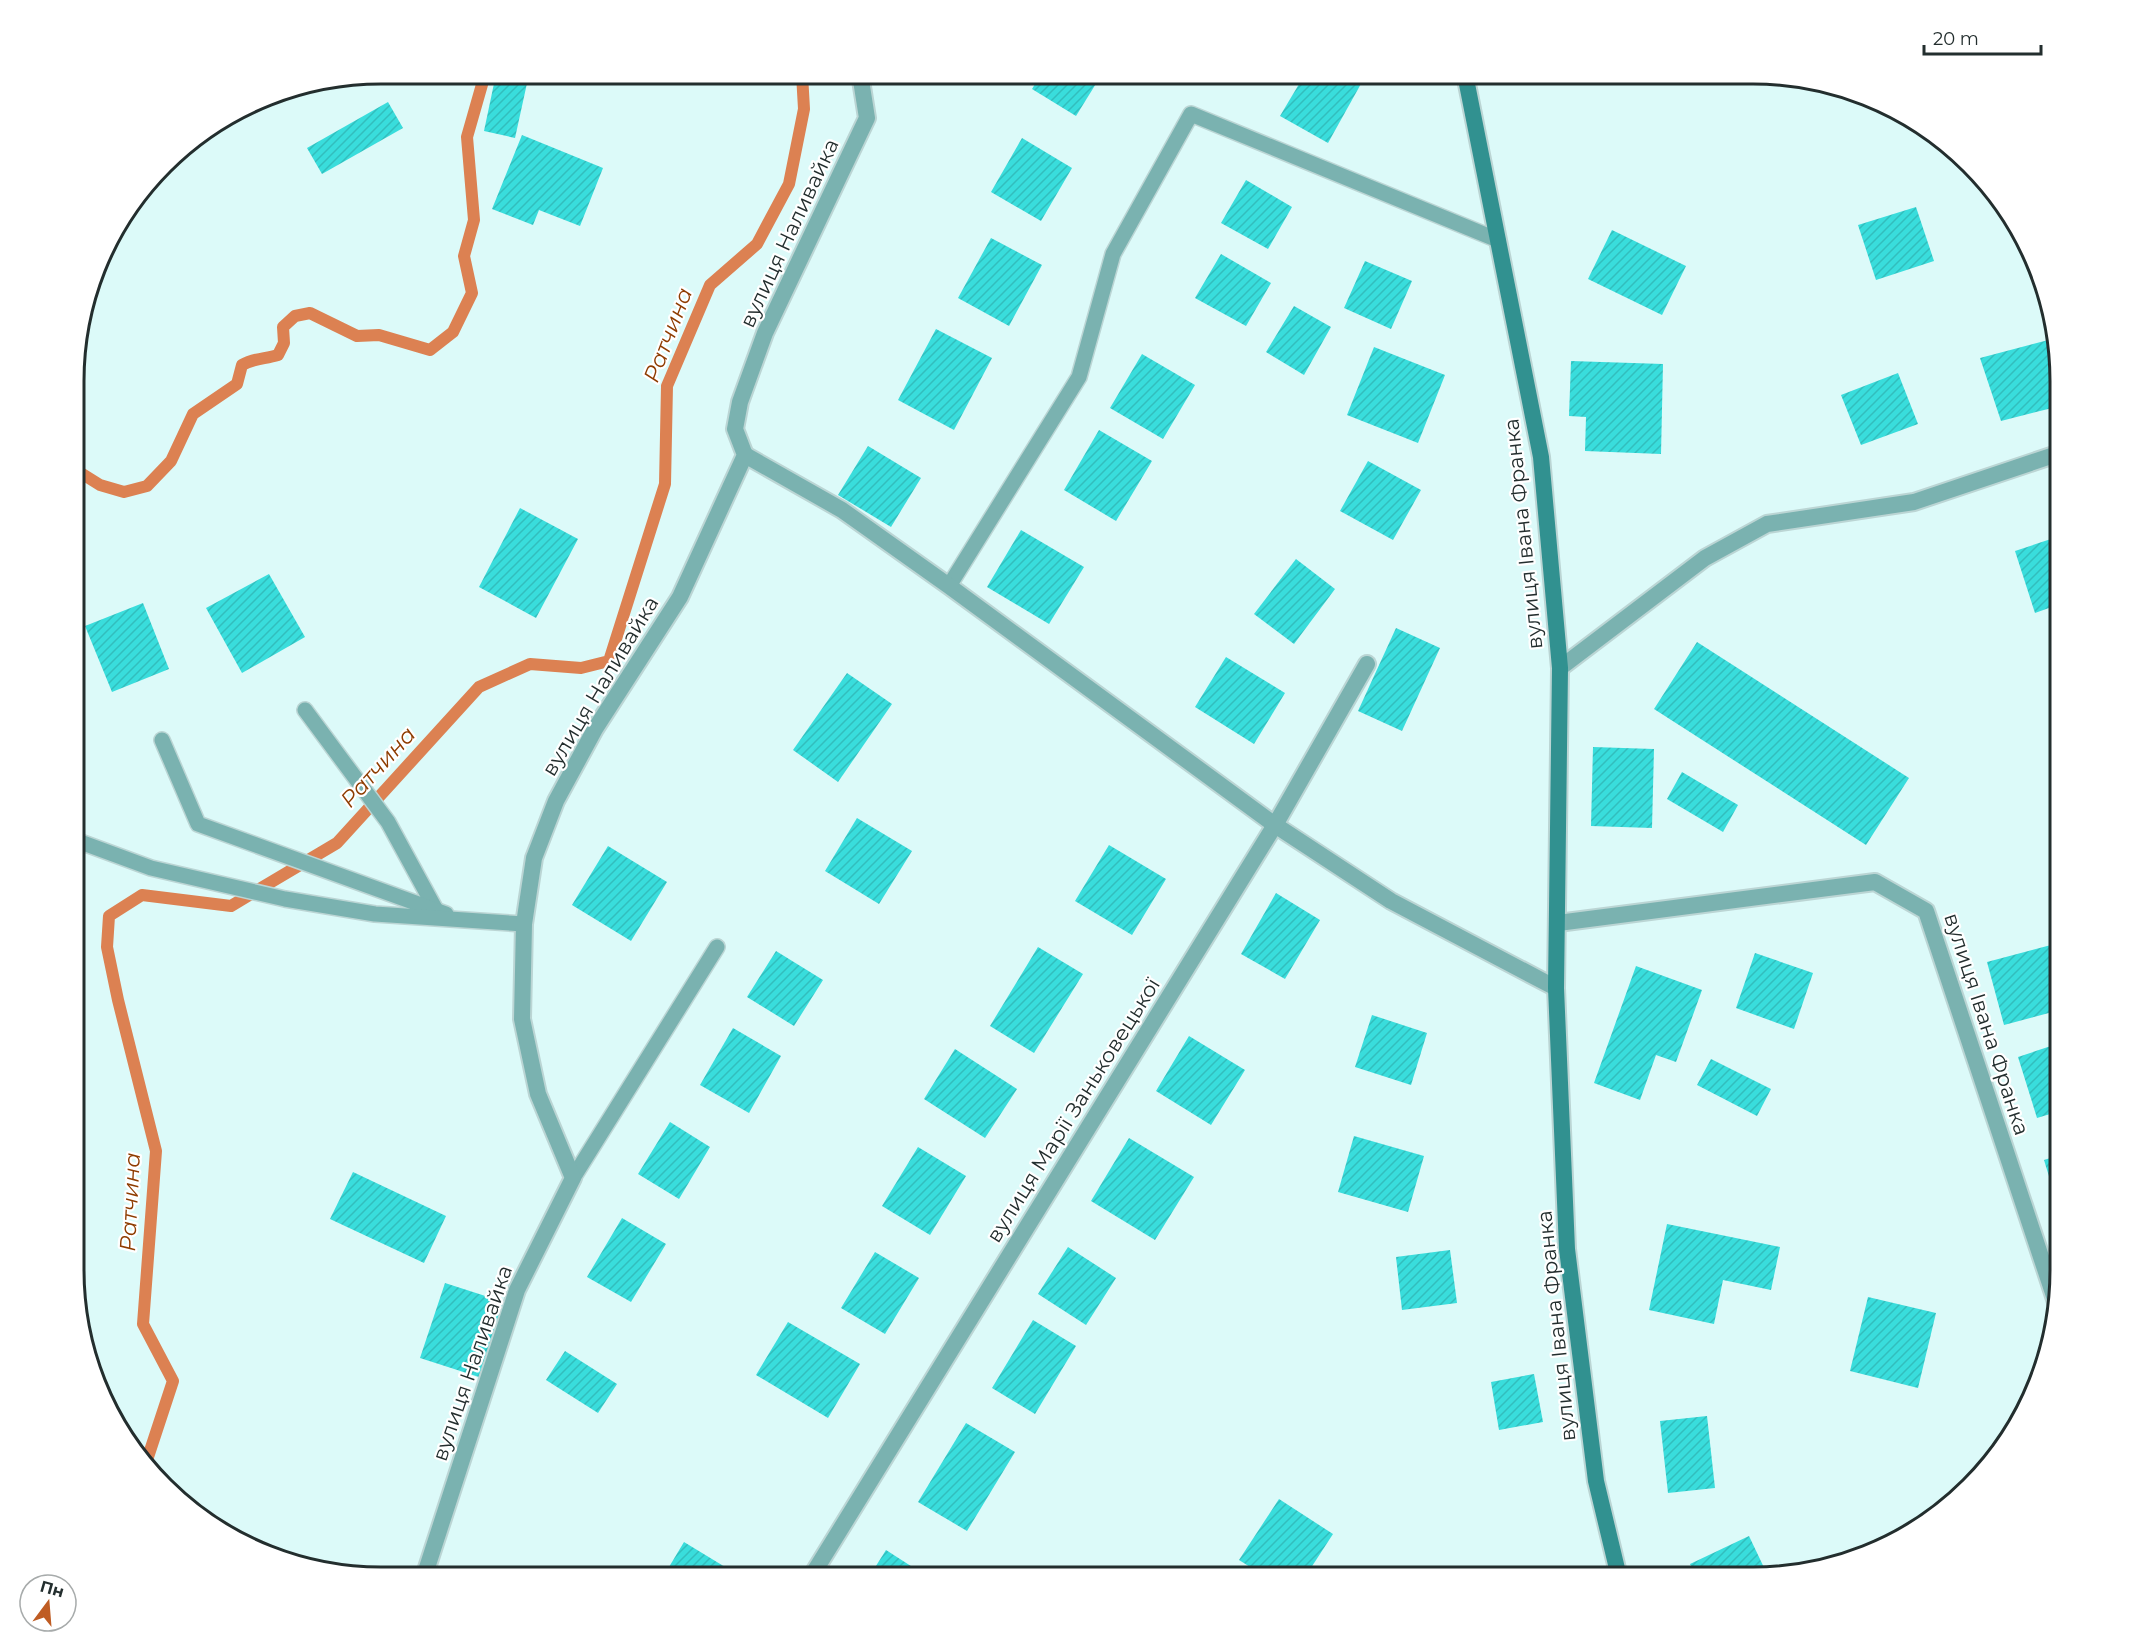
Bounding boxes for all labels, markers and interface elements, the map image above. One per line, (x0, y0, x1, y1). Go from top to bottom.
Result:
scale bar (1924, 18, 2041, 56)
text: 20 m (1933, 28, 1979, 50)
street label: вулиця Наливайка (734, 135, 844, 331)
water label: Ратчина (638, 284, 698, 386)
street label: вулиця Івана Франка (1498, 417, 1548, 651)
street label: вулиця Наливайка (536, 592, 664, 780)
water label: Ратчина (335, 721, 421, 813)
street label: вулиця Івана Франка (1939, 910, 2035, 1138)
street label: вулиця Марії Заньковецької (981, 973, 1165, 1247)
water label: Ратчина (114, 1152, 146, 1252)
street label: вулиця Івана Франка (1531, 1209, 1581, 1443)
street label: вулиця Наливайка (427, 1262, 517, 1464)
north arrow (18, 1573, 78, 1633)
text: Пн (38, 1577, 66, 1602)

